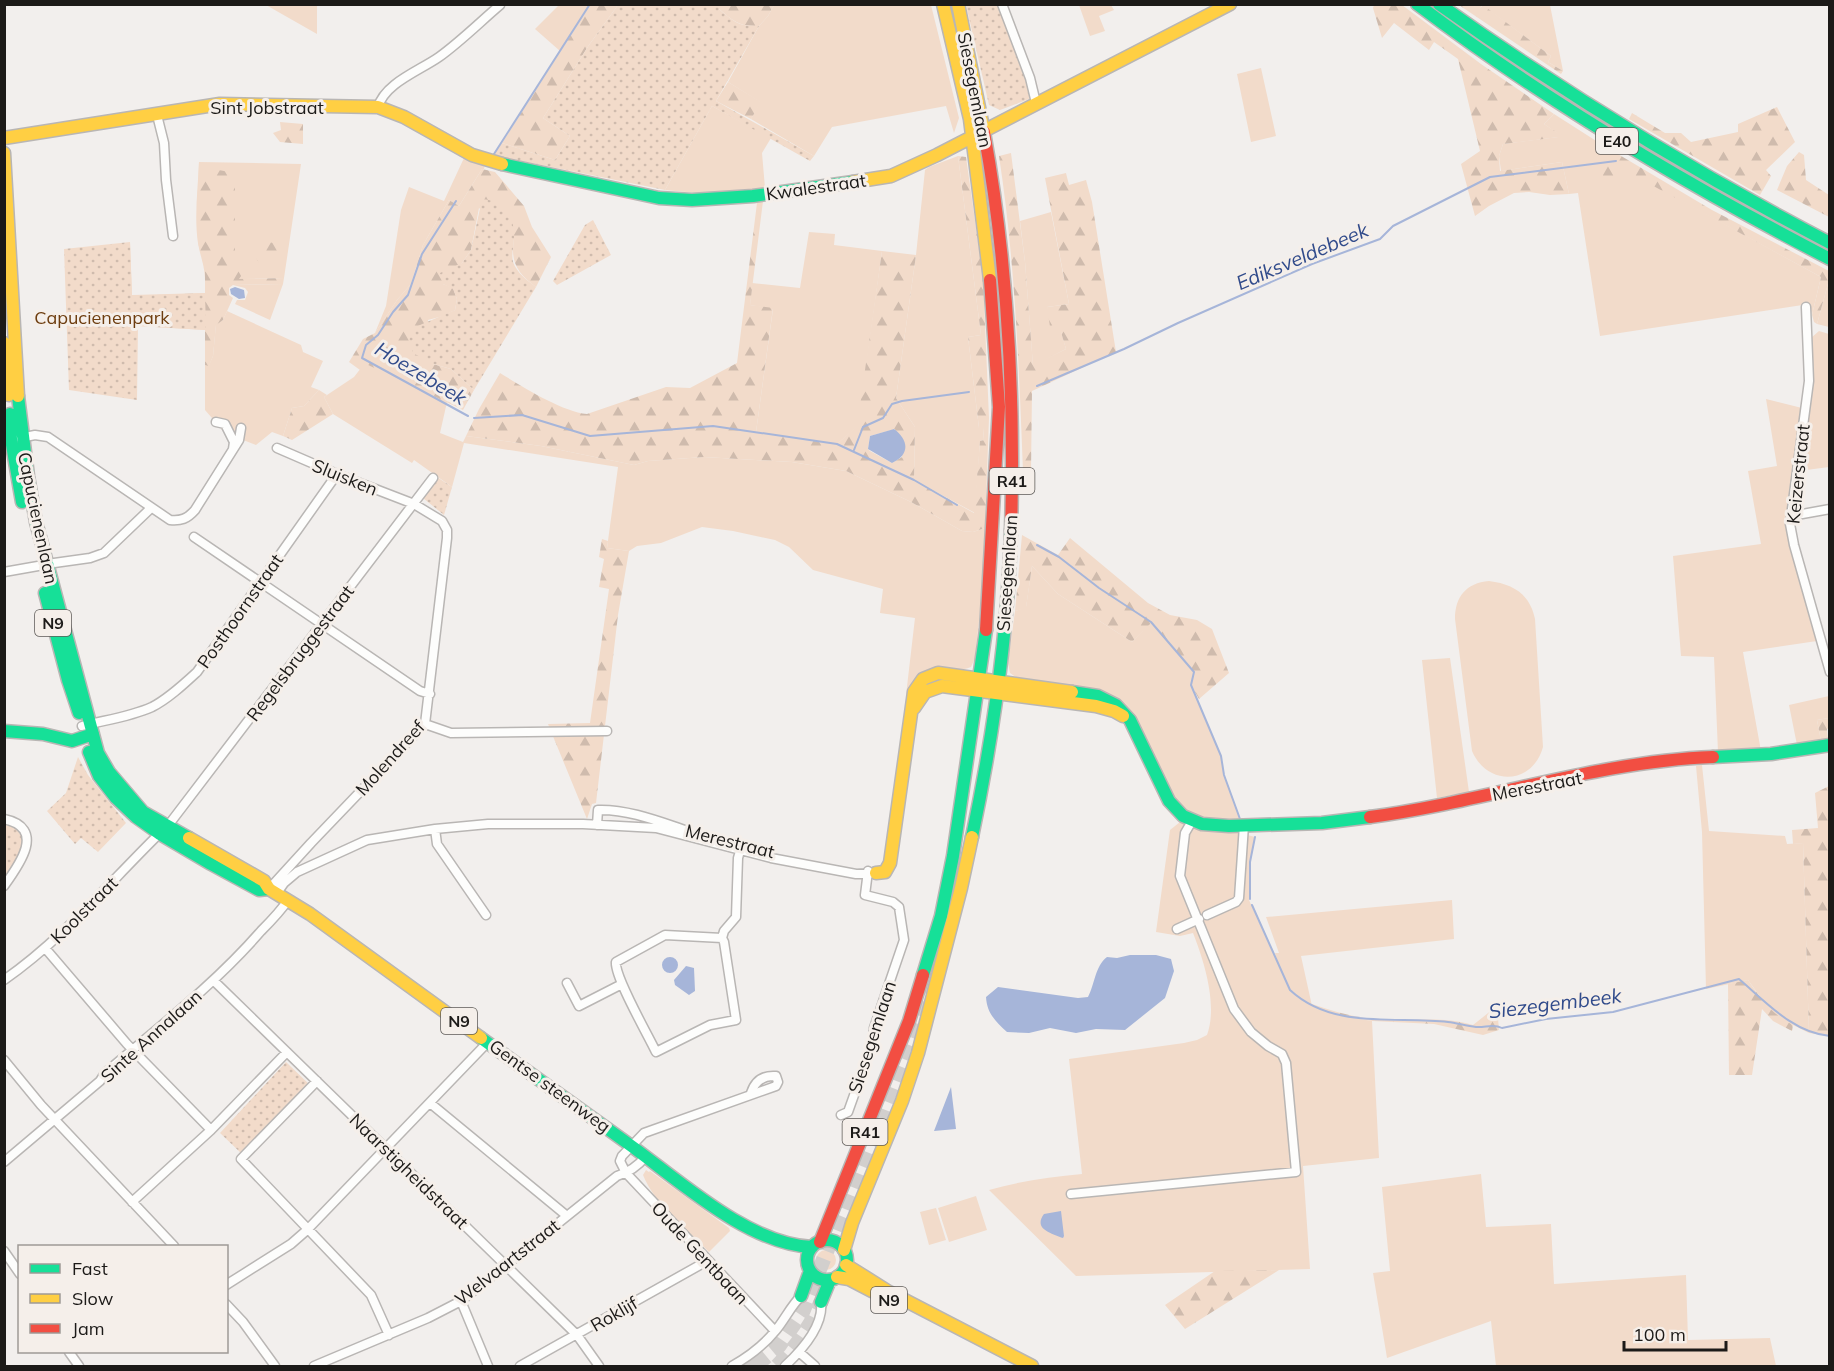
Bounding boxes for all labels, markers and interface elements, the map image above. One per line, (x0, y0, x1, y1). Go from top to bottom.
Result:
street label: Siesegemlaan (953, 30, 997, 150)
street label: Sint Jobstraat (210, 96, 324, 119)
road number: E40 (1596, 128, 1638, 154)
street label: Kwalestraat (765, 169, 867, 205)
water label: Ediksveldebeek (1232, 217, 1373, 295)
park label: Capucienenpark (34, 306, 170, 329)
water label: Hoezebeek (371, 336, 472, 411)
street label: Keizerstraat (1781, 423, 1815, 525)
street label: Capucienenlaan (13, 450, 63, 586)
street label: Sluisken (309, 454, 381, 500)
road number: R41 (990, 468, 1034, 494)
street label: Siesegemlaan (991, 514, 1023, 632)
street label: Posthoornstraat (192, 549, 288, 673)
street label: Regelsbruggestraat (241, 580, 359, 726)
road number: N9 (35, 610, 71, 636)
street label: Molendreef (350, 715, 430, 800)
street label: Merestraat (1490, 766, 1584, 806)
street label: Merestraat (683, 819, 777, 863)
street label: Koolstraat (46, 872, 122, 948)
street label: Siesegemlaan (843, 978, 901, 1096)
water label: Siezegembeek (1487, 982, 1624, 1024)
street label: Sinte Annalaan (96, 985, 206, 1087)
road number: N9 (441, 1008, 477, 1034)
street label: Gentse steenweg (485, 1034, 615, 1138)
street label: Naarstigheidstraat (345, 1108, 473, 1234)
road number: R41 (842, 1119, 888, 1145)
street label: Oude Gentbaan (646, 1197, 754, 1309)
street label: Welvaartstraat (450, 1214, 564, 1310)
legend (18, 1245, 228, 1353)
text: Fast (72, 1257, 108, 1280)
text: Slow (72, 1287, 114, 1310)
road number: N9 (871, 1287, 907, 1313)
street label: Roklijf (586, 1291, 643, 1337)
scale bar (1624, 1314, 1726, 1352)
text: Jam (72, 1317, 105, 1340)
text: 100 m (1633, 1323, 1686, 1346)

